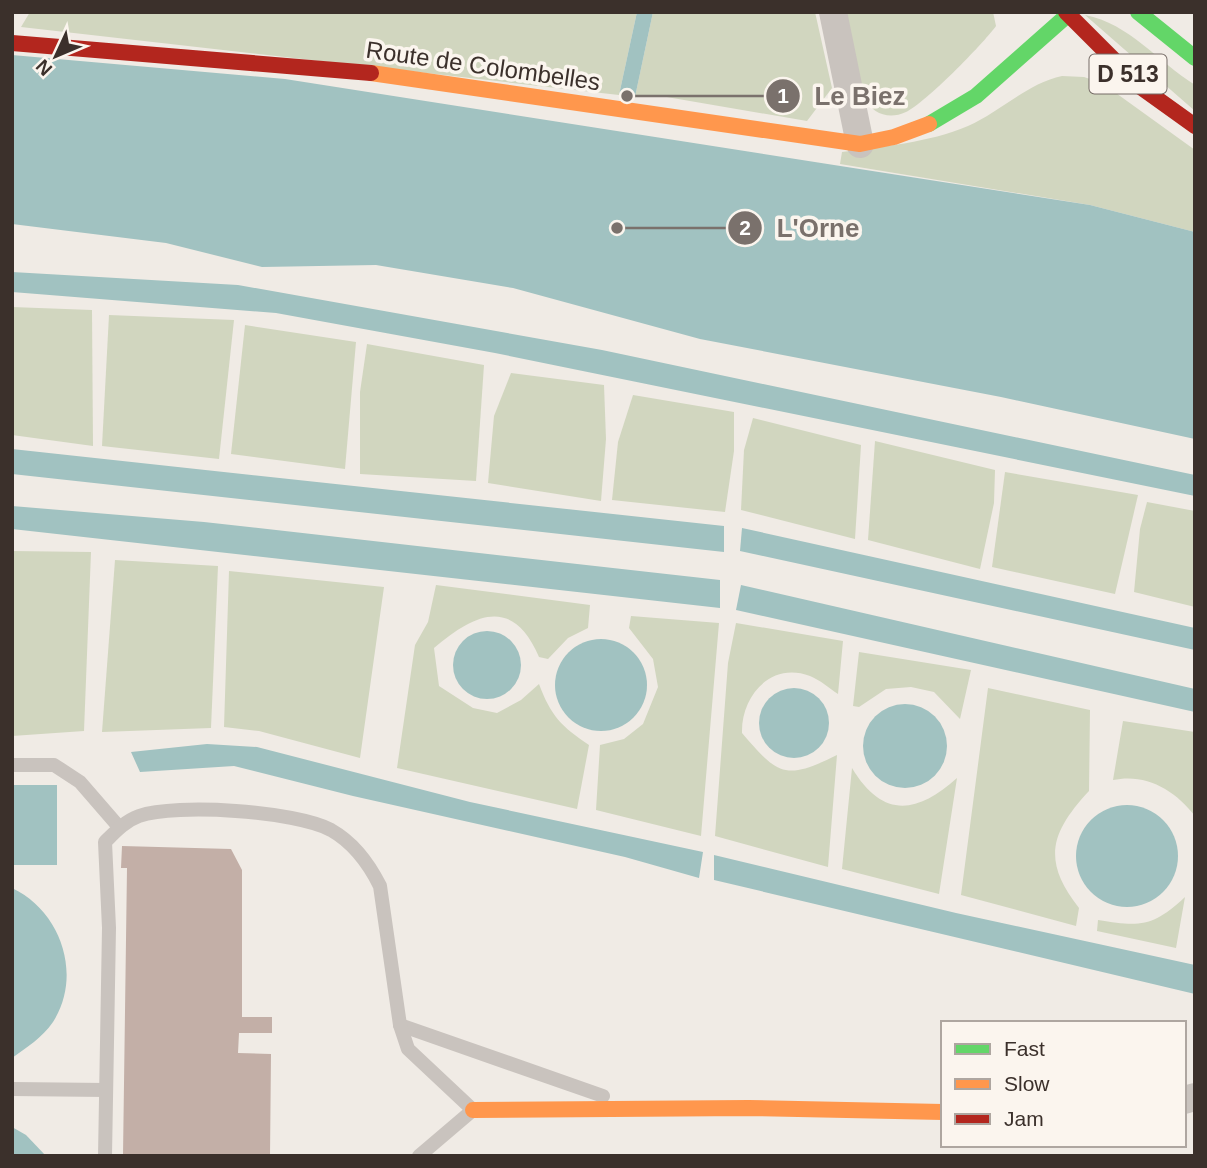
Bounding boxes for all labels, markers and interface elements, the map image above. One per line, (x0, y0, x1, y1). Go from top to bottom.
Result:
north arrow (21, 21, 91, 91)
street label: Route de Colombelles (364, 36, 602, 95)
road number: D 513 (1090, 54, 1166, 94)
text: N (32, 55, 56, 80)
callout: Le Biez (766, 72, 920, 119)
text: Le Biez (814, 81, 906, 111)
text: 1 (777, 84, 789, 107)
callout: L'Orne (727, 204, 873, 251)
text: L'Orne (777, 213, 859, 243)
text: 2 (739, 216, 751, 239)
legend (941, 1021, 1186, 1147)
text: Fast (1004, 1037, 1045, 1060)
text: Slow (1004, 1072, 1050, 1095)
text: Jam (1004, 1107, 1044, 1130)

